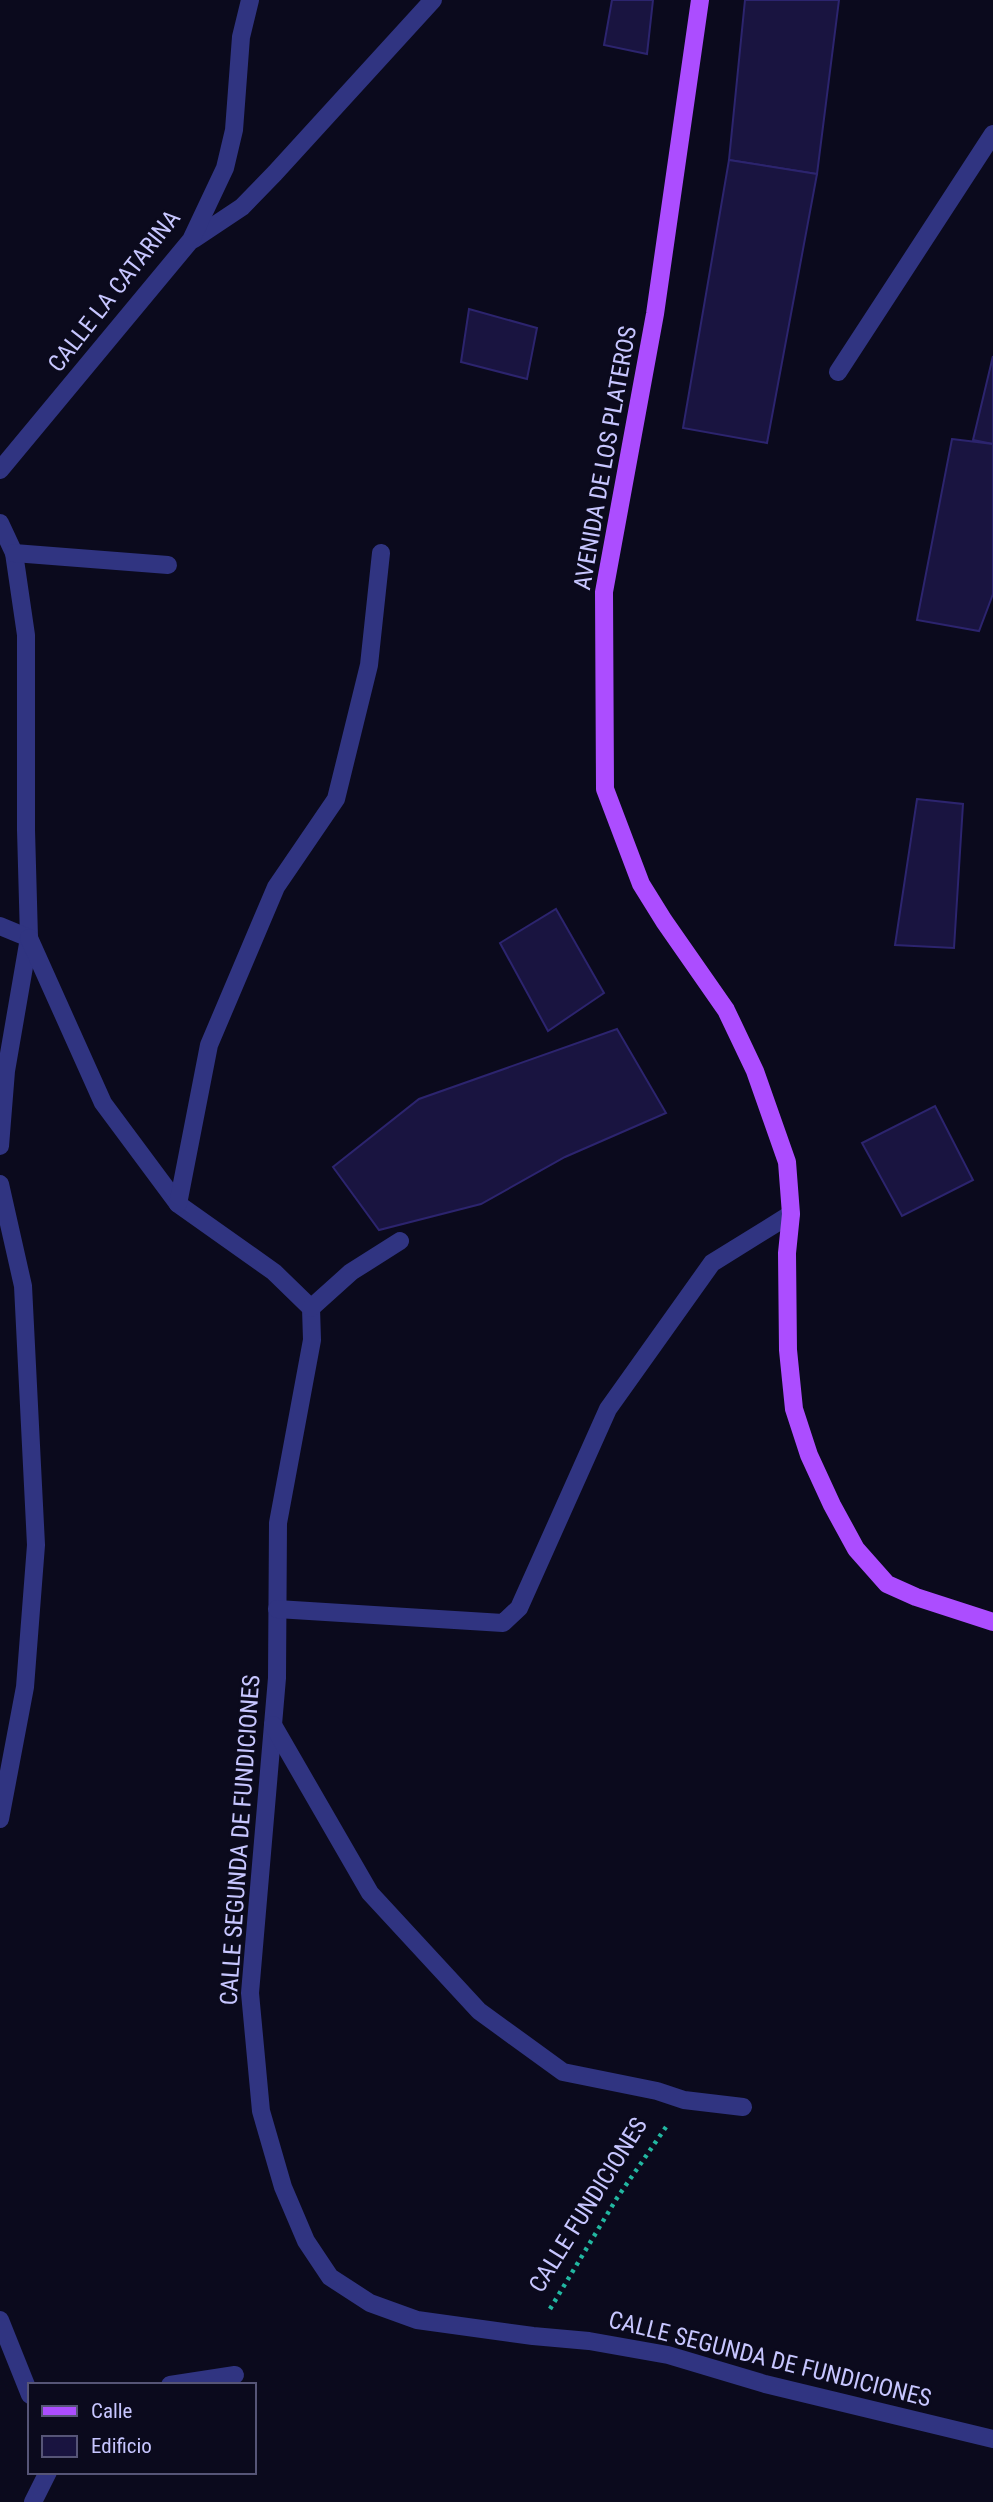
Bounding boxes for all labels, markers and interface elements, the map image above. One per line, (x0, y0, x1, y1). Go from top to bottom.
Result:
street label: CALLE LA CATARINA (42, 204, 186, 378)
street label: AVENIDA DE LOS PLATEROS (568, 324, 642, 592)
street label: CALLE SEGUNDA DE FUNDICIONES (214, 1674, 266, 2006)
street label: CALLE FUNDICIONES (523, 2113, 653, 2297)
street label: CALLE SEGUNDA DE FUNDICIONES (606, 2305, 934, 2413)
legend (28, 2383, 256, 2474)
text: Calle (91, 2399, 133, 2423)
text: Edificio (91, 2434, 152, 2458)

